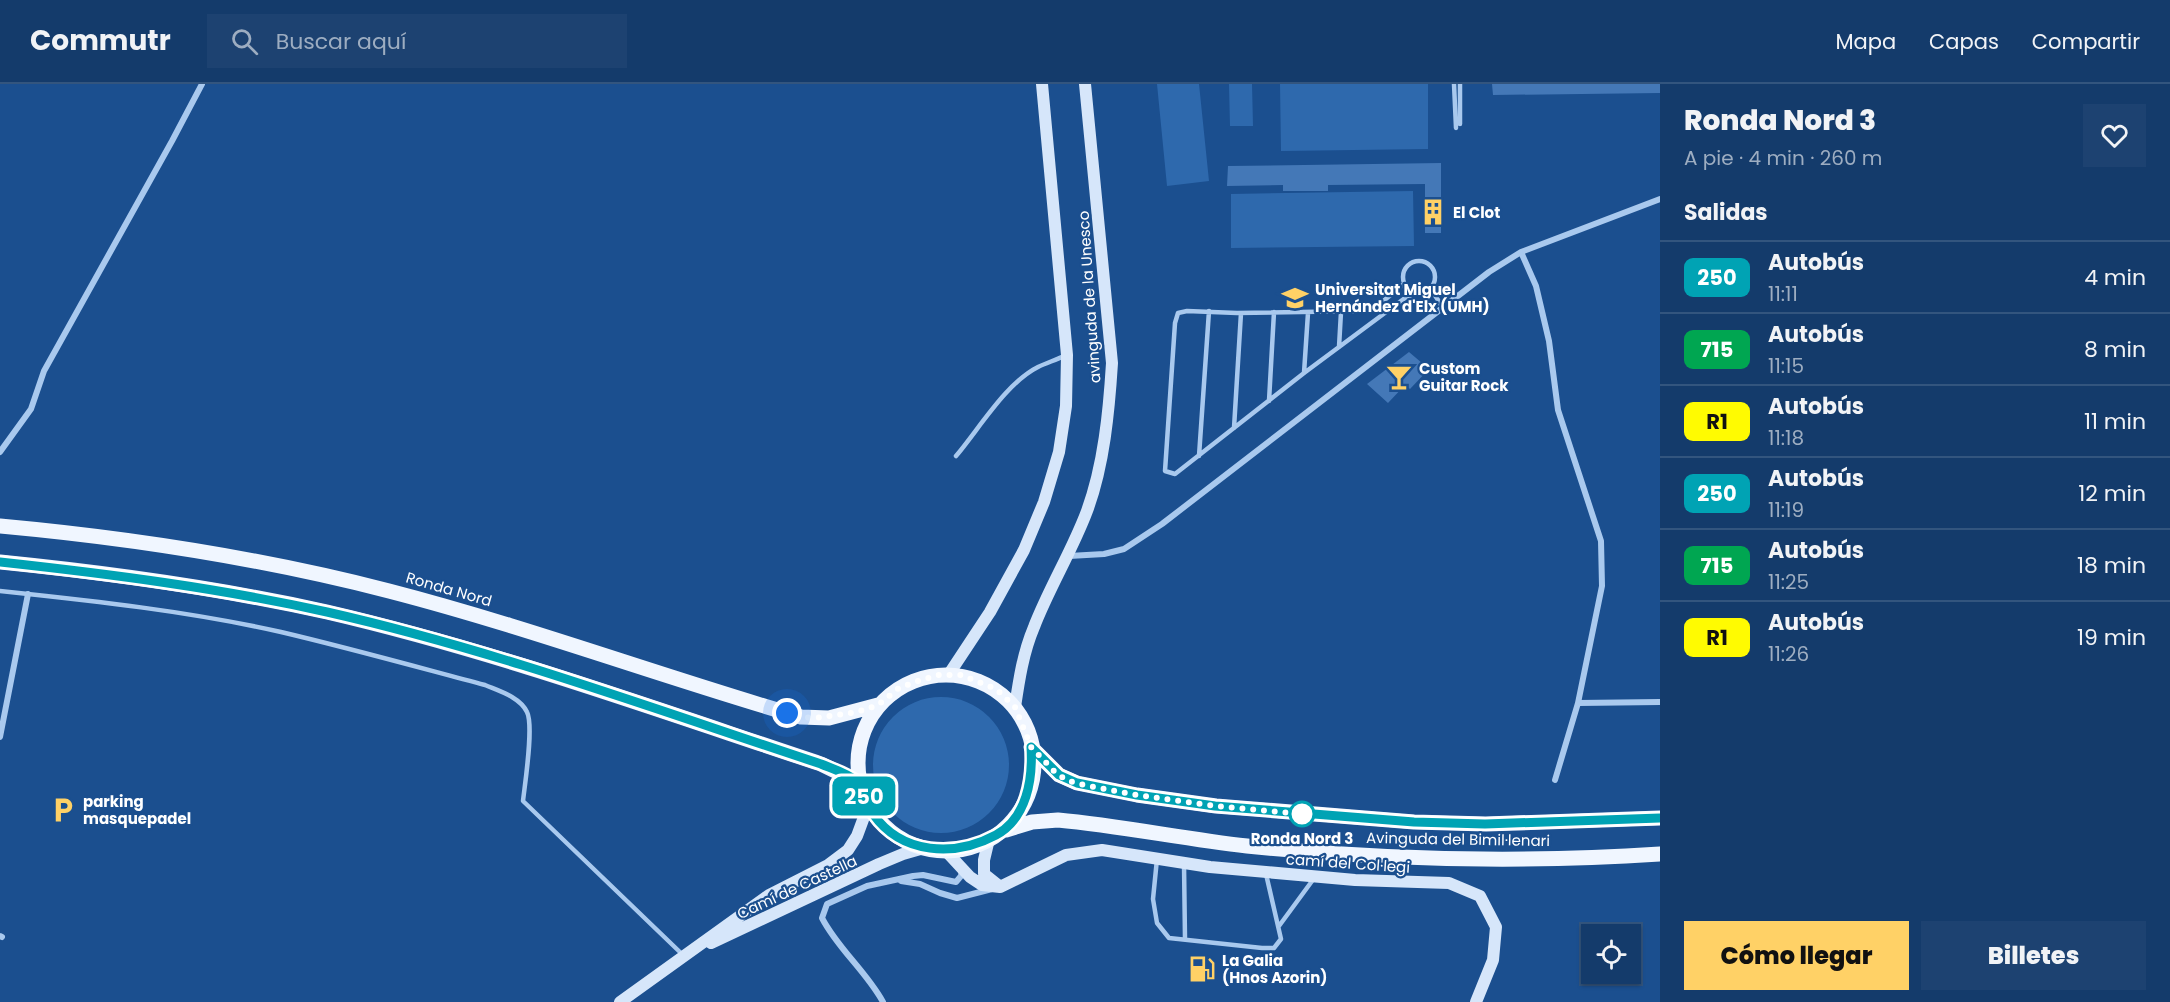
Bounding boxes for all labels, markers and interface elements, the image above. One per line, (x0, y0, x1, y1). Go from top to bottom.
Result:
search box (207, 14, 627, 68)
text: Commutr (30, 21, 171, 60)
icon: search (228, 25, 261, 58)
text: Buscar aquí (276, 26, 406, 57)
text: Mapa (1835, 27, 1896, 56)
text: Capas (1929, 27, 1999, 56)
text: Compartir (2032, 27, 2140, 56)
text: Ronda Nord 3 (1684, 101, 1876, 140)
button: heart (2083, 104, 2146, 167)
text: A pie · 4 min · 260 m (1684, 144, 1882, 172)
building icon: El Clot (1418, 197, 1448, 227)
text: Salidas (1684, 197, 1768, 228)
place label: El Clot (1453, 202, 1500, 223)
street label: avinguda de la Unesco (1073, 210, 1105, 384)
text: Autobús (1768, 247, 1864, 278)
text: 4 min (2084, 262, 2146, 293)
text: 250 (1697, 263, 1737, 292)
place label: Universitat Miguel Hernández d'Elx (UMH) (1315, 279, 1490, 317)
text: 11:11 (1768, 280, 1798, 308)
school or university icon: Universitat Miguel Hernández d'Elx (UMH) (1280, 283, 1310, 313)
text: Autobús (1768, 319, 1864, 350)
text: 8 min (2084, 334, 2146, 365)
text: 715 (1701, 335, 1733, 364)
text: 11:15 (1768, 352, 1804, 380)
place label: Custom Guitar Rock (1419, 358, 1509, 396)
bar icon: Custom Guitar Rock (1384, 362, 1414, 392)
text: Autobús (1768, 391, 1864, 422)
text: 11 min (2084, 406, 2146, 437)
text: R1 (1706, 407, 1728, 436)
text: 11:18 (1768, 424, 1804, 452)
text: Autobús (1768, 463, 1864, 494)
text: 12 min (2078, 478, 2146, 509)
text: 250 (1697, 479, 1737, 508)
text: 11:19 (1768, 496, 1804, 524)
text: Autobús (1768, 535, 1864, 566)
text: 18 min (2077, 550, 2146, 581)
text: 715 (1701, 551, 1733, 580)
street label: Ronda Nord (404, 567, 494, 611)
text: 11:25 (1768, 568, 1809, 596)
text: Autobús (1768, 607, 1864, 638)
text: 19 min (2077, 622, 2146, 653)
text: R1 (1706, 623, 1728, 652)
text: 11:26 (1768, 640, 1809, 668)
your location (772, 698, 802, 728)
line badge: 250 (830, 776, 898, 816)
text: 250 (844, 782, 884, 811)
place label: parking masquepadel (83, 791, 191, 829)
parking icon: parking masquepadel (48, 795, 78, 825)
marker: Ronda Nord 3 (1289, 801, 1315, 827)
street label: Avinguda del Bimil·lenari (1366, 827, 1550, 851)
place label: Ronda Nord 3 (1251, 828, 1353, 849)
street label: camí del Col·legi (1285, 848, 1411, 878)
street label: Camí de Castella (734, 850, 860, 924)
button: Cómo llegar (1684, 921, 1909, 990)
button: Billetes (1921, 921, 2146, 990)
map controls (1581, 924, 1641, 984)
button: locate (1581, 924, 1641, 984)
place label: La Galia (Hnos Azorin) (1222, 950, 1328, 988)
fuel station icon: La Galia (Hnos Azorin) (1187, 954, 1217, 984)

